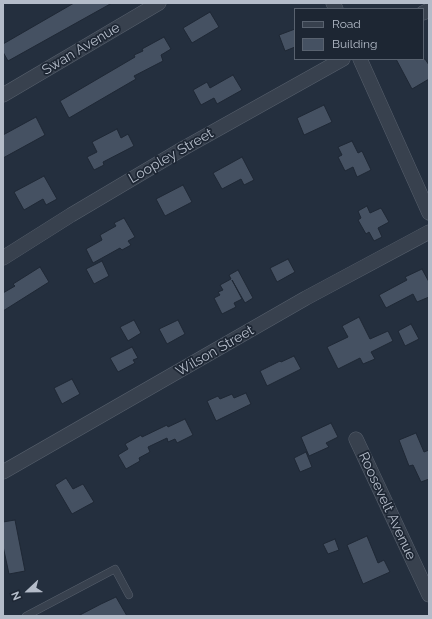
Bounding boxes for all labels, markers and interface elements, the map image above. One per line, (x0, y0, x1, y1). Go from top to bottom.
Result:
legend (294, 8, 424, 60)
text: Road (332, 17, 361, 31)
street label: Swan Avenue (39, 19, 123, 79)
text: Building (332, 37, 378, 51)
street label: Loopley Street (126, 125, 216, 187)
street label: Wilson Street (173, 322, 257, 380)
street label: Roosevelt Avenue (355, 449, 419, 563)
north arrow (8, 571, 48, 611)
text: N (9, 589, 24, 602)

